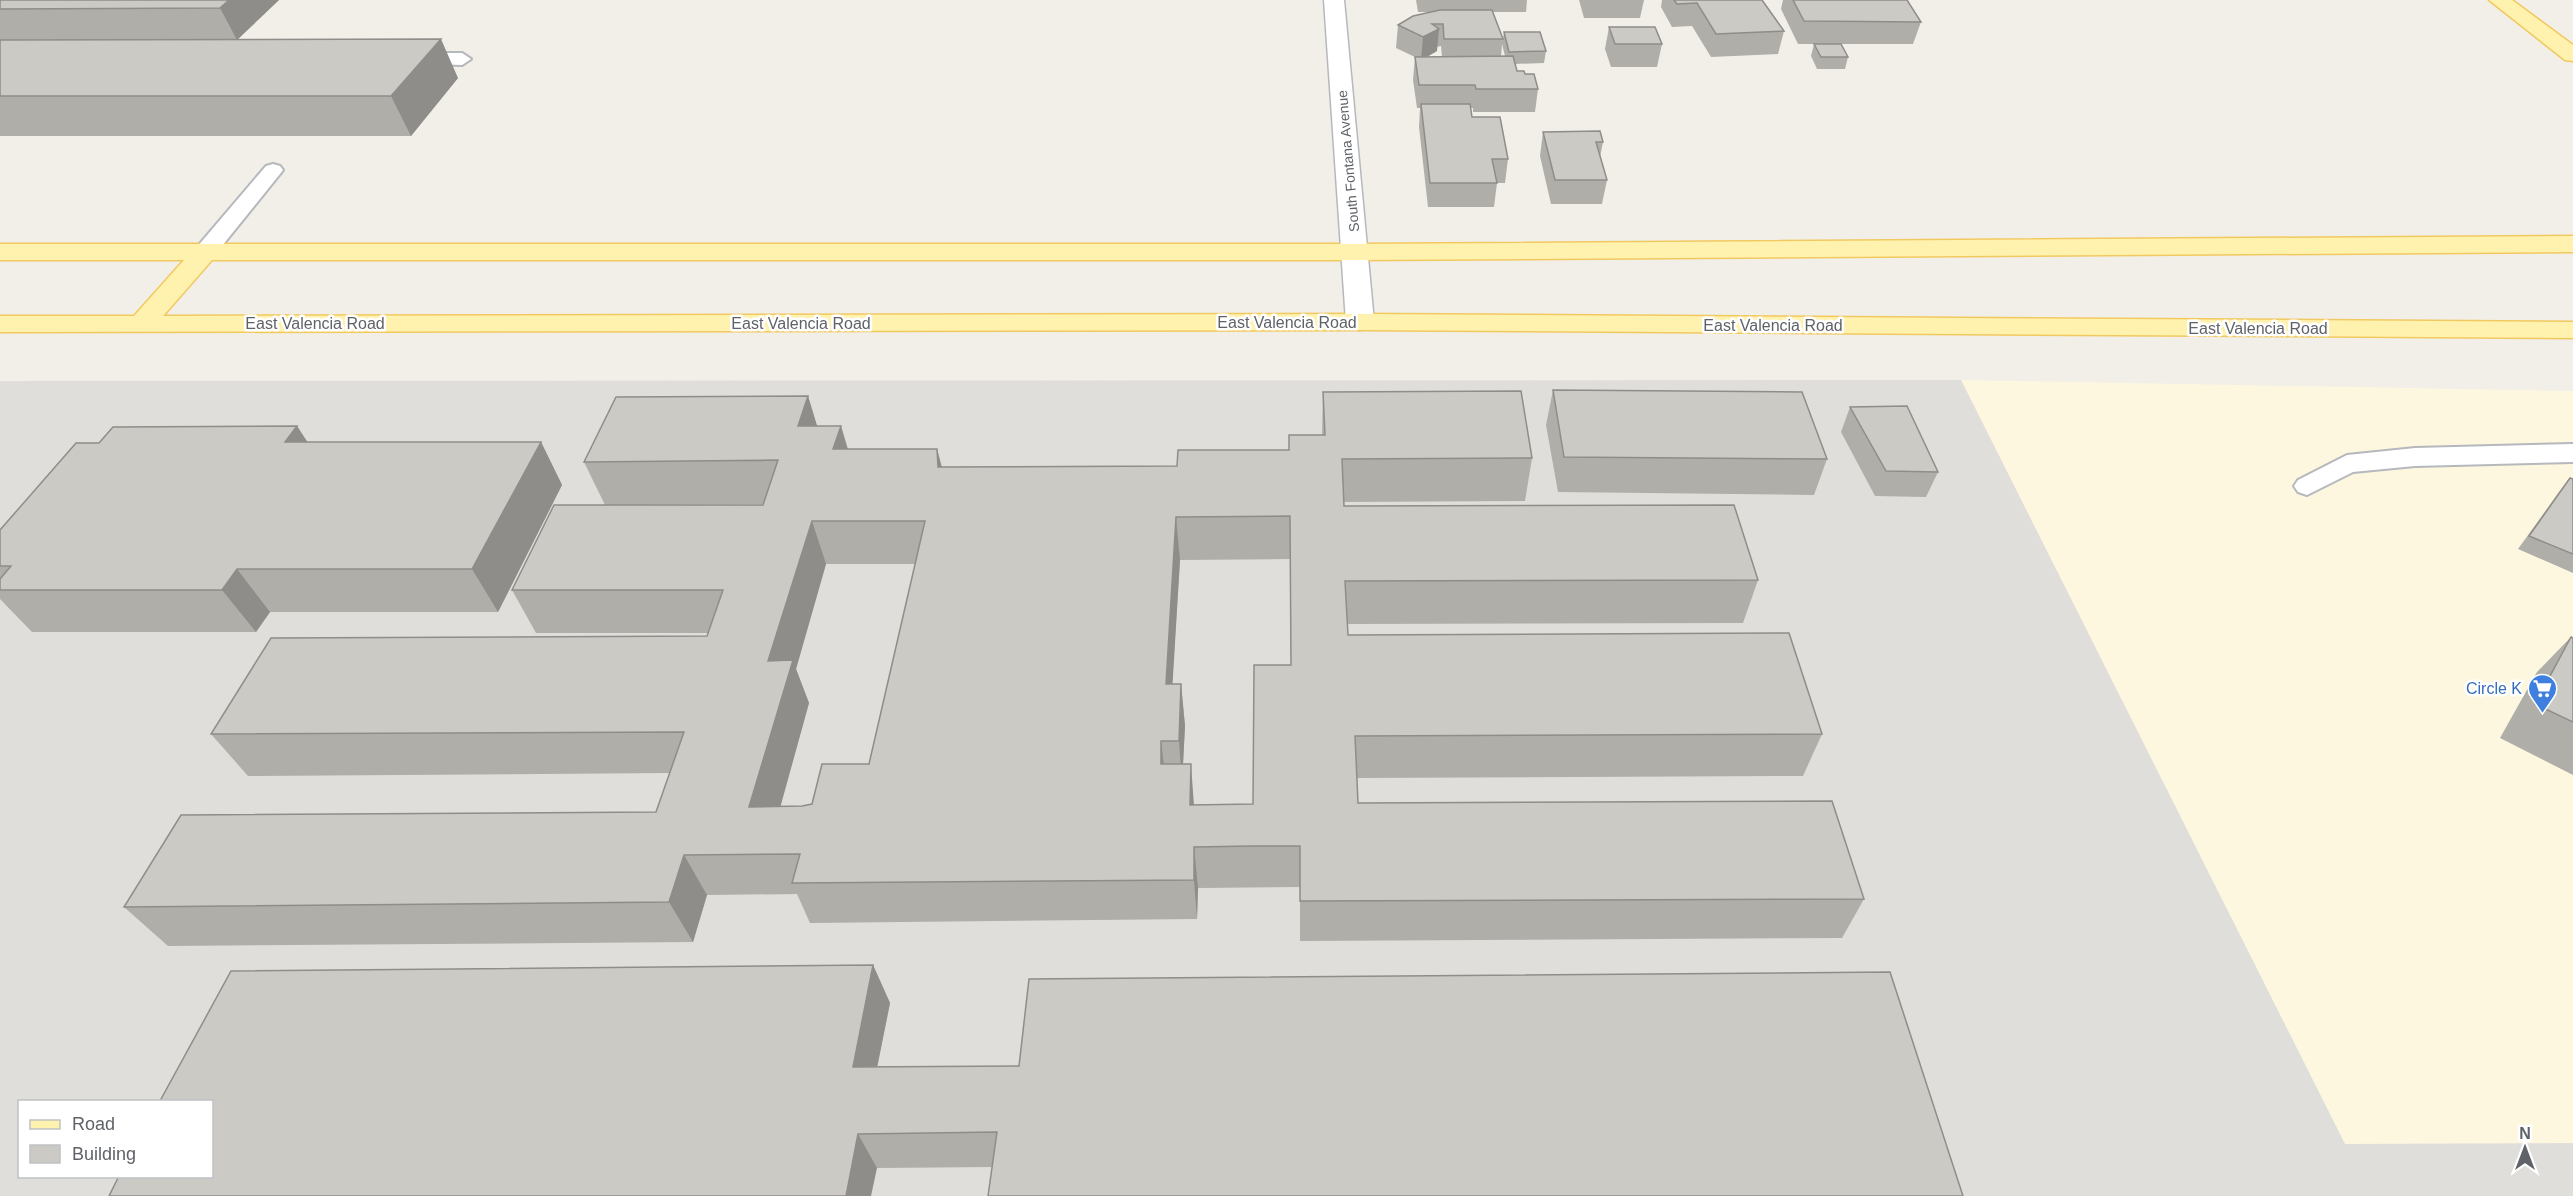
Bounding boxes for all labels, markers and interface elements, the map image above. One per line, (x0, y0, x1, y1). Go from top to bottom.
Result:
street label: South Fontana Avenue (1334, 89, 1362, 233)
street label: East Valencia Road (1217, 314, 1357, 331)
street label: East Valencia Road (245, 315, 385, 332)
street label: East Valencia Road (731, 315, 871, 332)
street label: East Valencia Road (1703, 317, 1843, 334)
street label: East Valencia Road (2188, 320, 2328, 337)
supermarket icon: Circle K (2527, 672, 2559, 714)
place label: Circle K (2466, 680, 2522, 697)
legend (18, 1100, 213, 1178)
text: Road (72, 1114, 115, 1134)
north arrow (2495, 1118, 2555, 1178)
text: N (2519, 1125, 2531, 1142)
text: Building (72, 1144, 136, 1164)

